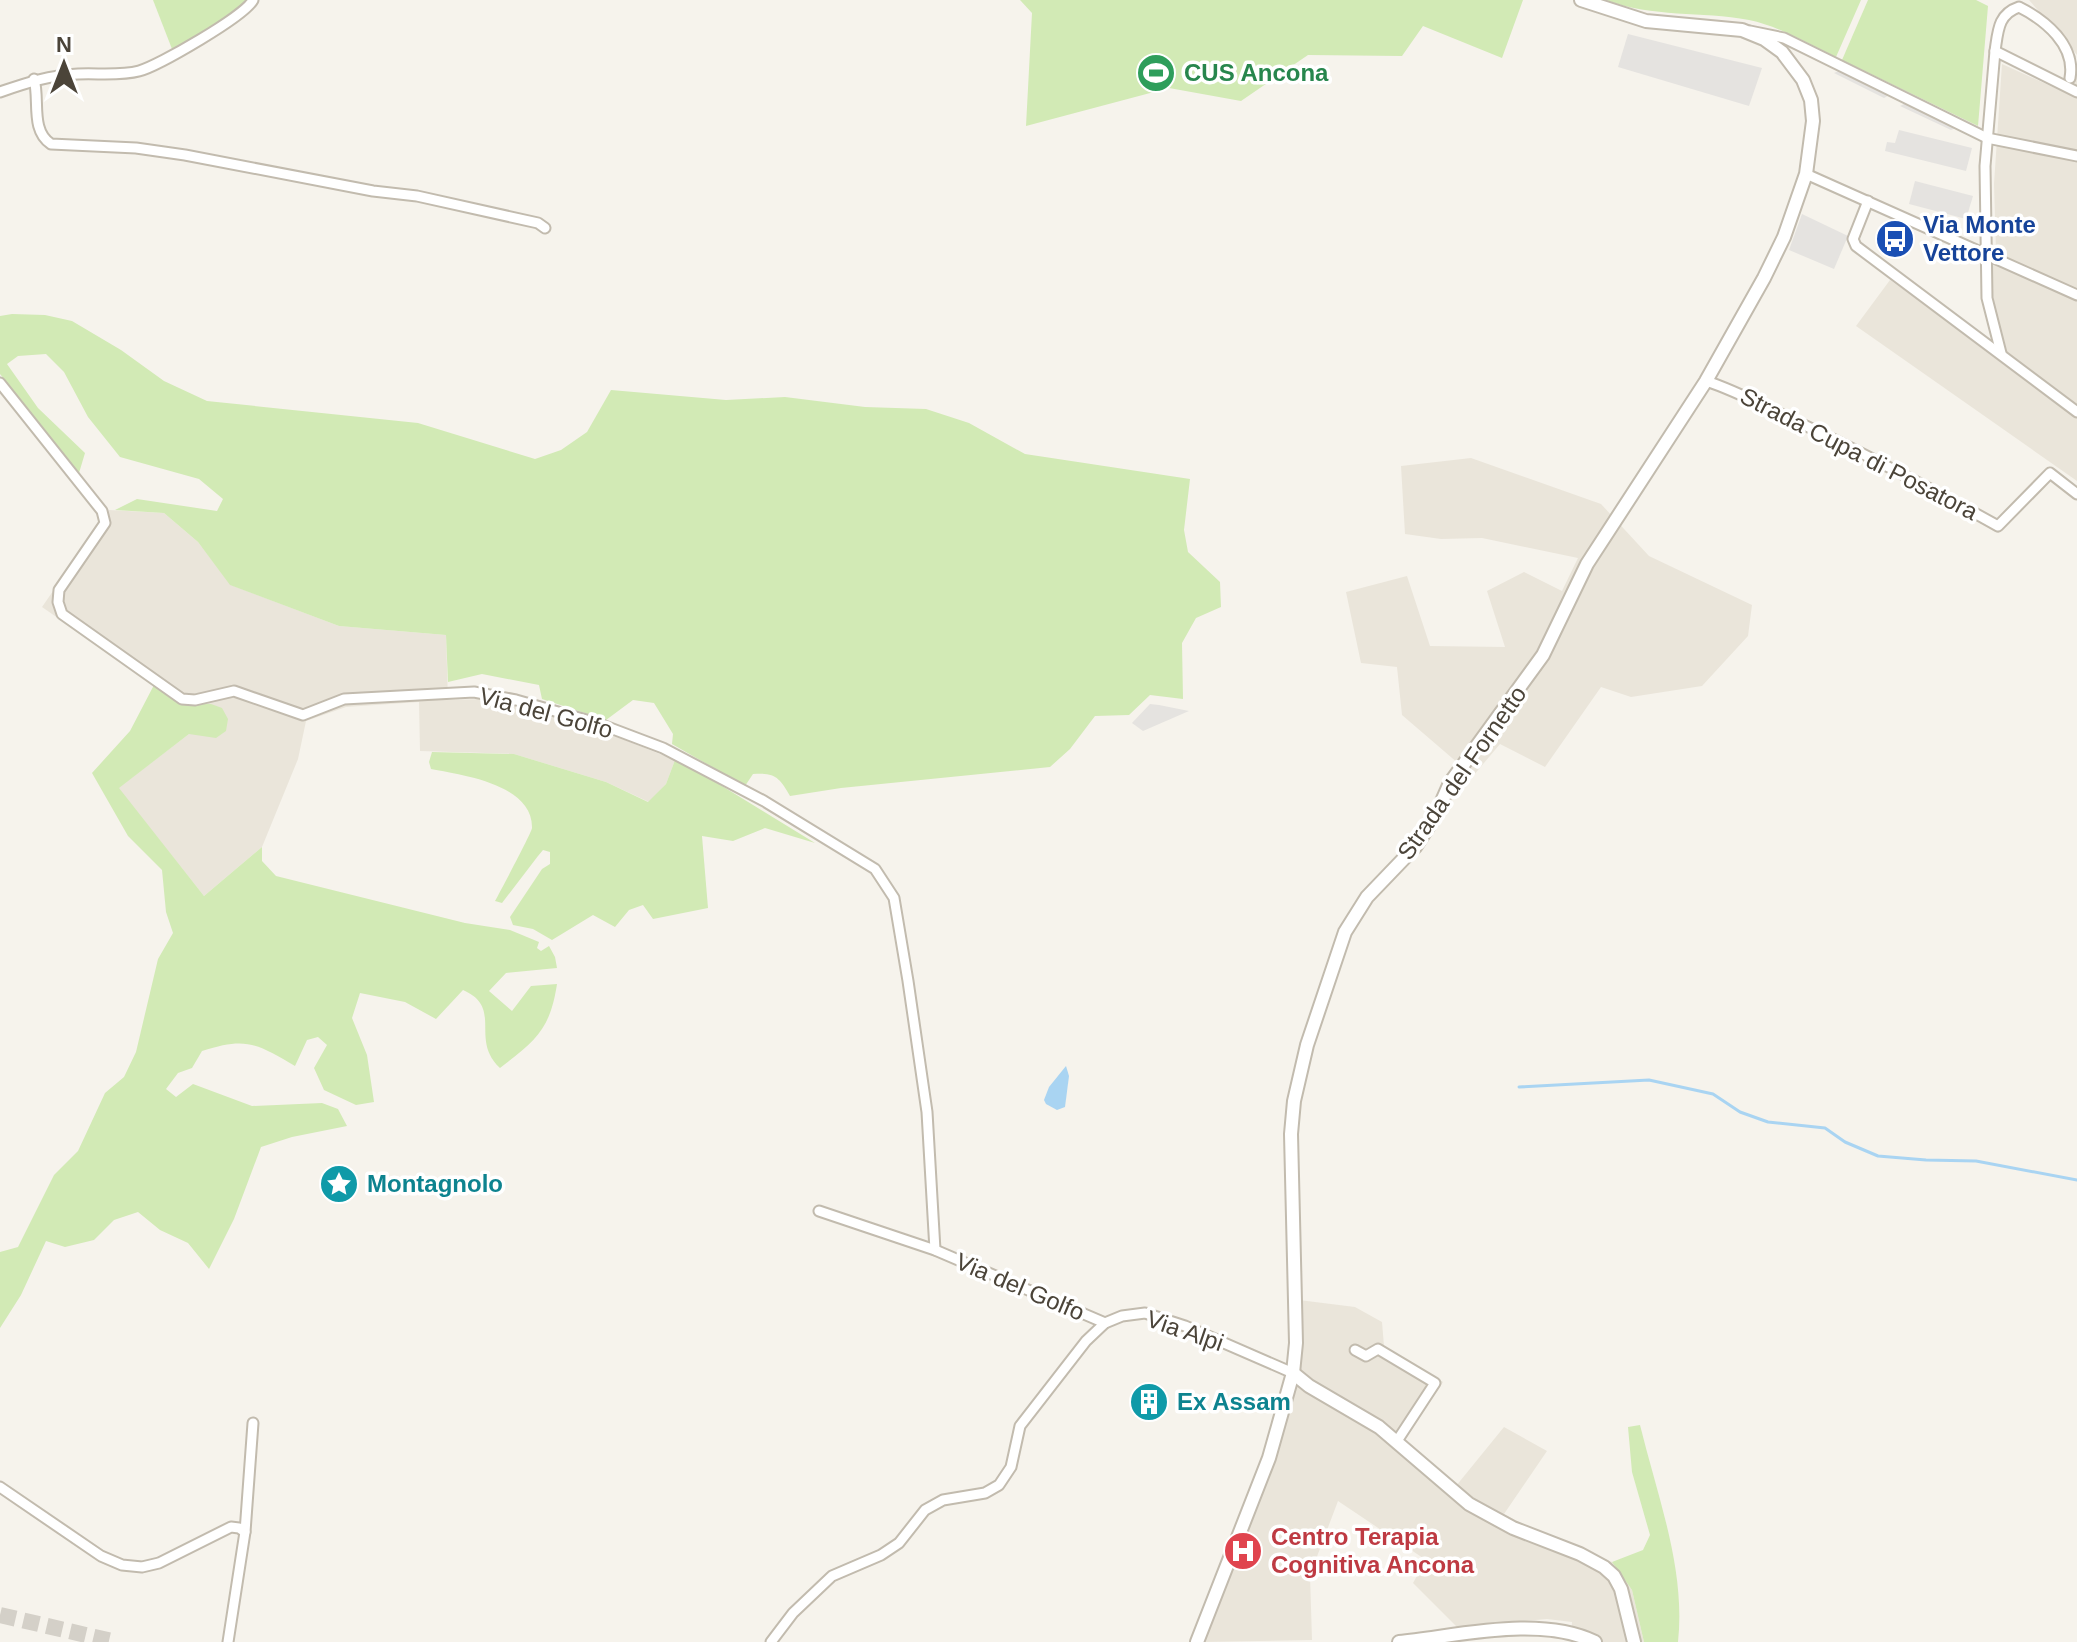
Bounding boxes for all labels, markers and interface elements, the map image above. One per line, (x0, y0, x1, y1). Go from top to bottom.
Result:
north arrow (24, 24, 104, 104)
text: N (56, 32, 72, 57)
sports icon: CUS Ancona (1135, 52, 1177, 94)
place label: CUS Ancona (1184, 59, 1329, 86)
place label: Via Monte Vettore (1923, 211, 2036, 266)
bus stop icon: Via Monte Vettore (1874, 218, 1916, 260)
street label: Strada Cupa di Posatora (1736, 382, 1983, 526)
street label: Strada del Fornetto (1392, 681, 1532, 865)
street label: Via del Golfo (476, 682, 616, 743)
place icon: Montagnolo (318, 1163, 360, 1205)
place label: Montagnolo (367, 1170, 503, 1197)
street label: Via del Golfo (952, 1247, 1089, 1326)
street label: Via Alpi (1143, 1305, 1227, 1356)
building icon: Ex Assam (1128, 1381, 1170, 1423)
place label: Ex Assam (1177, 1388, 1291, 1415)
place label: Centro Terapia Cognitiva Ancona (1271, 1523, 1475, 1578)
hospital icon: Centro Terapia Cognitiva Ancona (1222, 1530, 1264, 1572)

